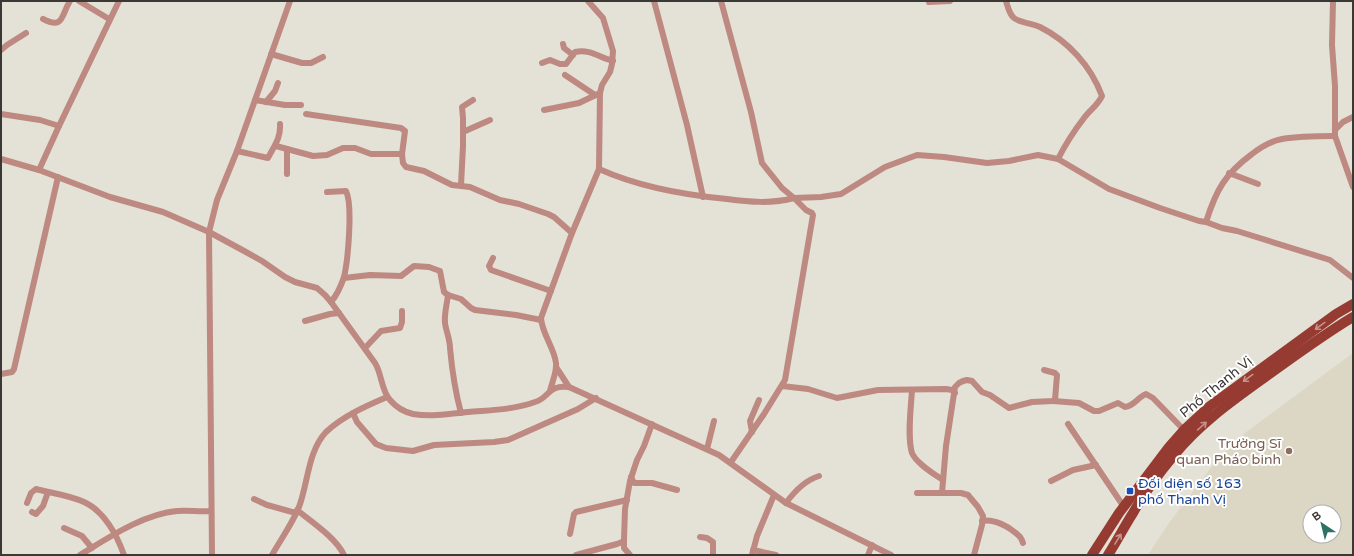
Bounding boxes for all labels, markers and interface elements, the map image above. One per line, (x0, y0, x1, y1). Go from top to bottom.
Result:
one-way arrow (1315, 322, 1326, 330)
street label: Phố Thanh Vị (1176, 353, 1256, 421)
one-way arrow (1243, 374, 1254, 382)
one-way arrow (1197, 421, 1208, 430)
place label: Trường Sĩ quan Pháo binh (1176, 435, 1283, 468)
marker: Trường Sĩ quan Pháo binh (1284, 446, 1294, 456)
place label: Đối diện số 163 phố Thanh Vị (1138, 475, 1242, 508)
marker: Đối diện số 163 phố Thanh Vị (1125, 486, 1135, 496)
north arrow (1302, 504, 1342, 544)
text: B (1310, 508, 1324, 524)
one-way arrow (1114, 534, 1122, 545)

